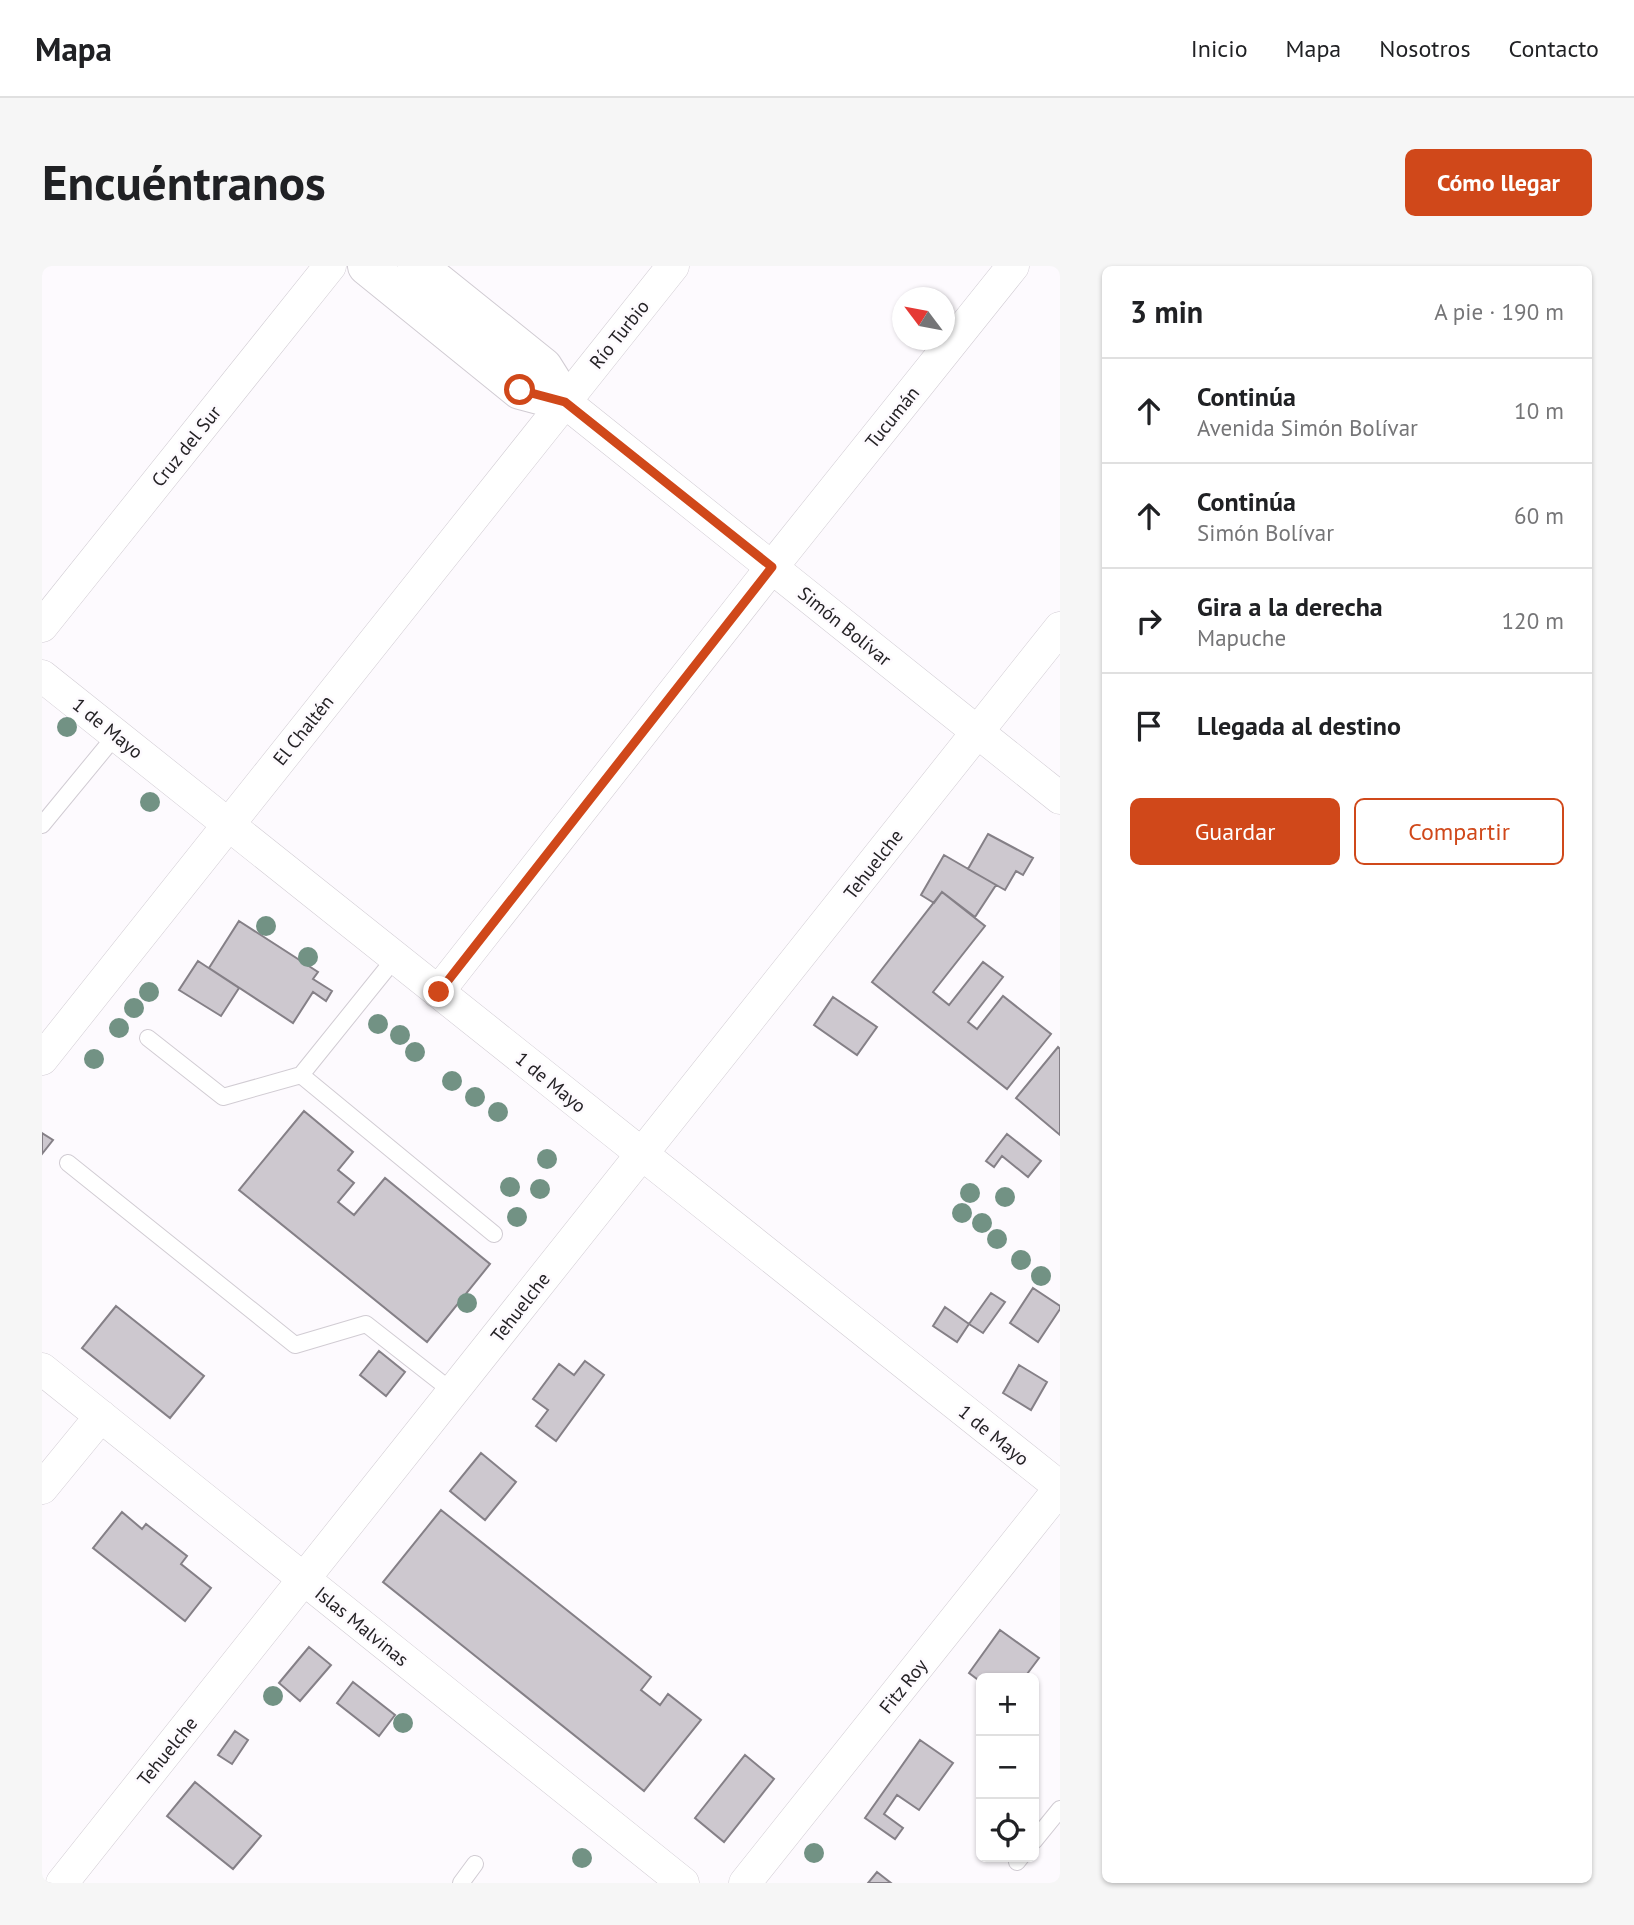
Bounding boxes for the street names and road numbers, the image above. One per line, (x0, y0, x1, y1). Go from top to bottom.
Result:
street label: Río Turbio (584, 295, 654, 373)
street label: Tucumán (860, 381, 924, 453)
street label: Cruz del Sur (146, 400, 226, 491)
street label: Simón Bolívar (793, 581, 897, 671)
street label: El Chaltén (267, 690, 339, 770)
street label: 1 de Mayo (68, 692, 148, 764)
street label: Tehuelche (838, 824, 908, 904)
street label: 1 de Mayo (511, 1046, 591, 1118)
street label: Tehuelche (485, 1267, 555, 1347)
street label: 1 de Mayo (954, 1399, 1034, 1471)
street label: Islas Malvinas (310, 1581, 414, 1671)
street label: Fitz Roy (874, 1654, 932, 1718)
street label: Tehuelche (132, 1712, 202, 1790)

